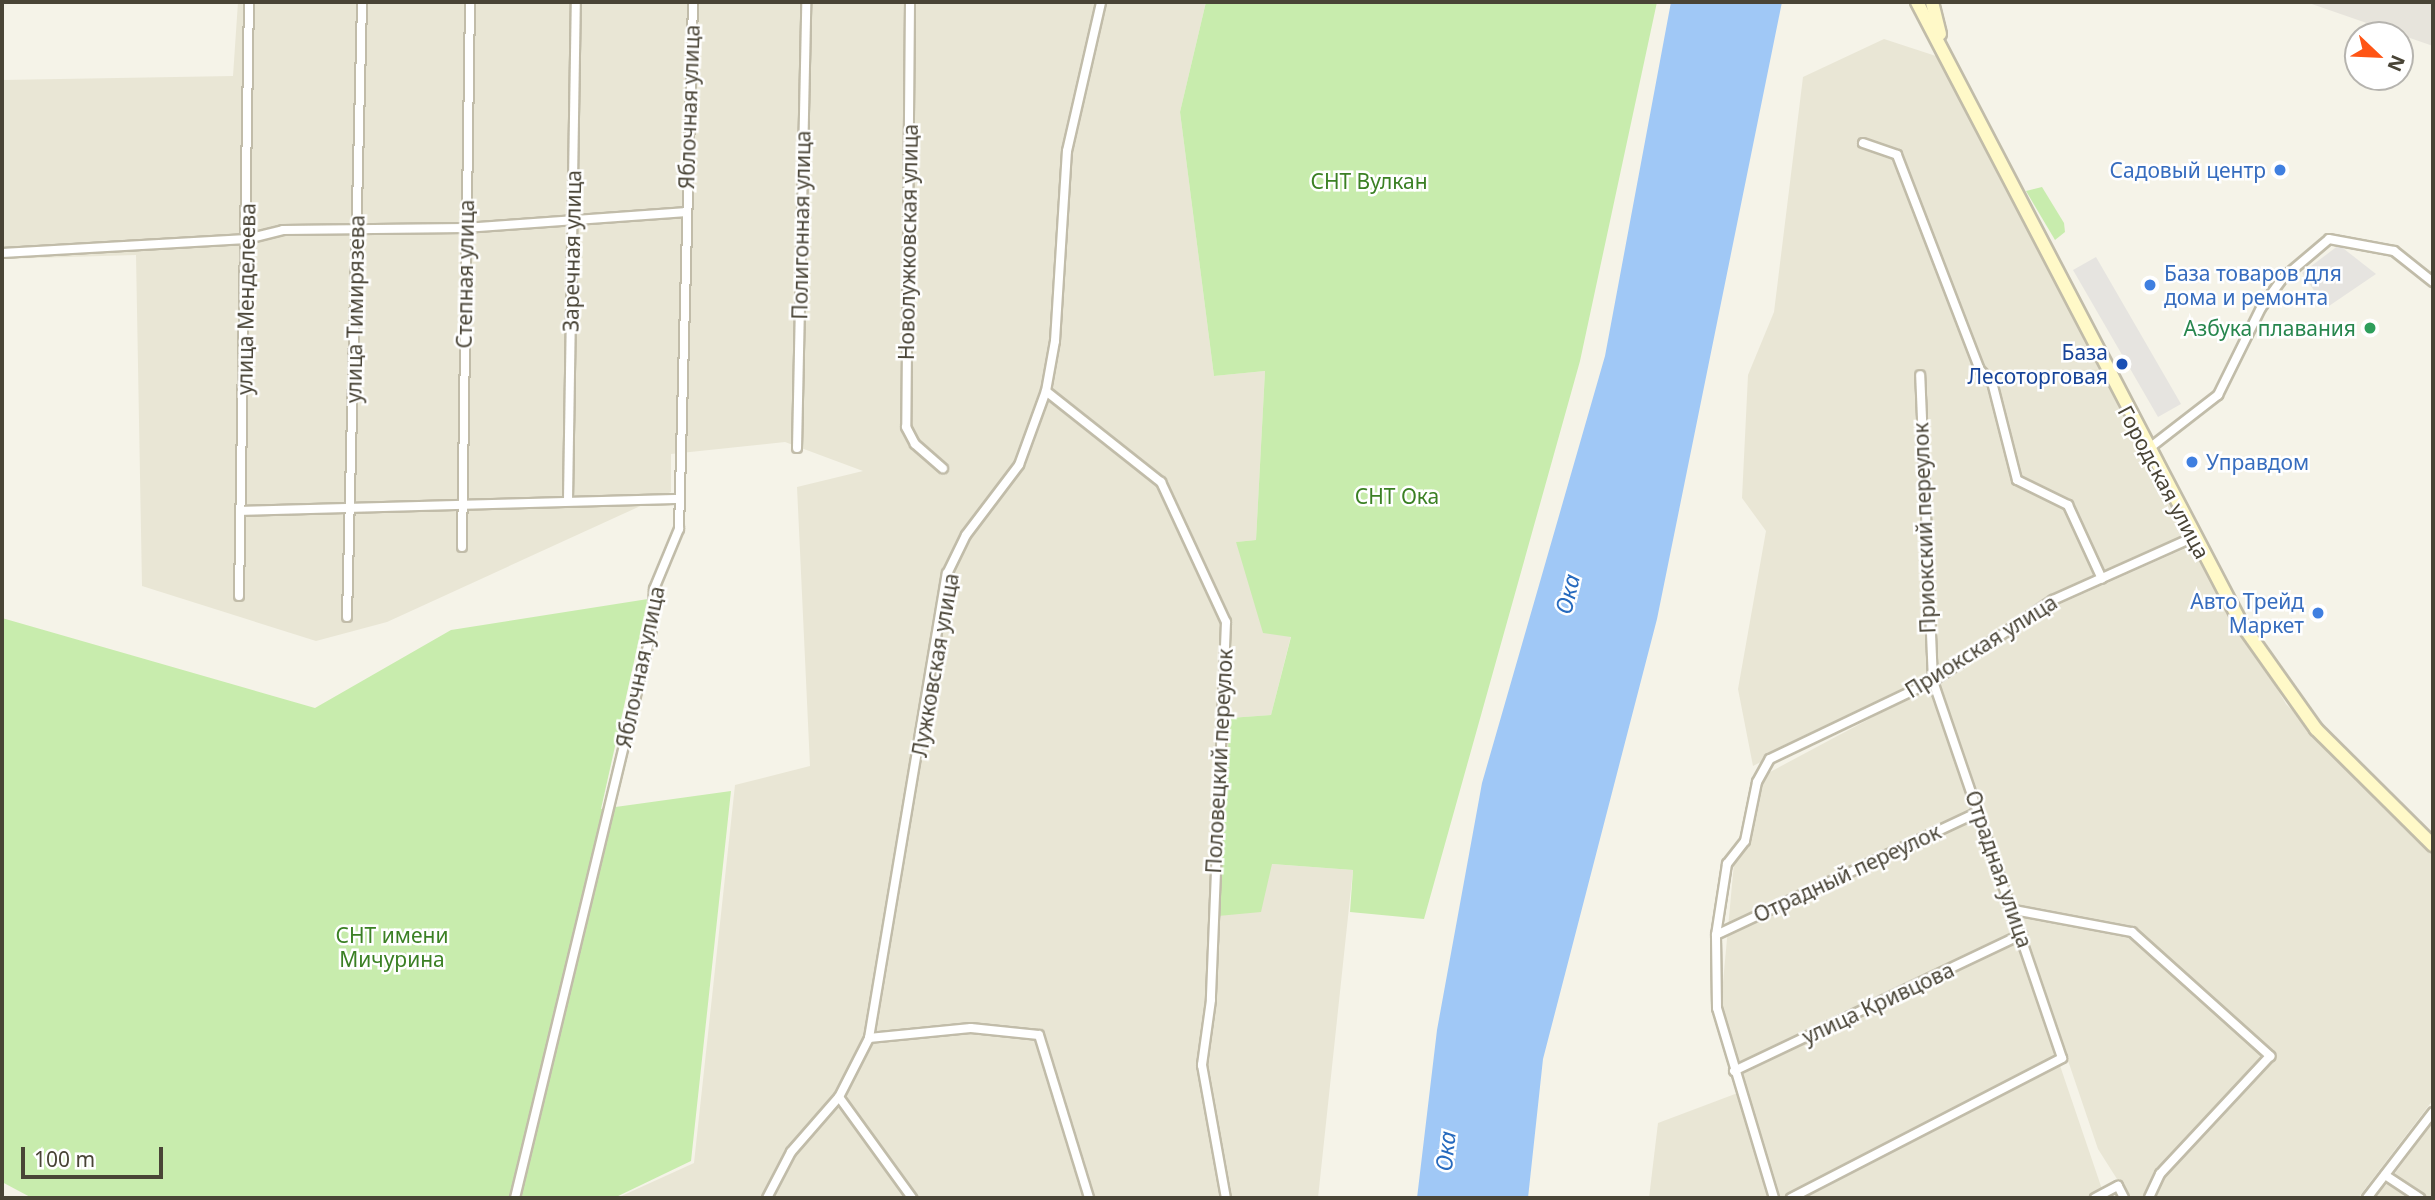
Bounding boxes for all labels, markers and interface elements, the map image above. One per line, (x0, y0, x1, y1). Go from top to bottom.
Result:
north arrow (2344, 21, 2414, 91)
street label: Яблочная улица (674, 24, 704, 190)
text: N (2382, 51, 2411, 76)
street label: Новолужковская улица (893, 124, 923, 360)
street label: Полигонная улица (787, 130, 815, 320)
place label: Садовый центр (2110, 157, 2266, 183)
marker: Садовый центр (2272, 162, 2288, 178)
park label: СНТ Вулкан (1310, 168, 1428, 194)
street label: Заречная улица (558, 170, 586, 332)
street label: Степная улица (451, 199, 479, 349)
street label: улица Менделеева (232, 203, 260, 395)
street label: улица Тимирязева (341, 215, 369, 403)
place label: База товаров для дома и ремонта (2164, 260, 2342, 310)
marker: База товаров для дома и ремонта (2142, 277, 2158, 293)
place label: Азбука плавания (2184, 315, 2356, 341)
marker: Азбука плавания (2362, 320, 2378, 336)
place label: База Лесоторговая (1967, 339, 2108, 389)
marker: База Лесоторговая (2114, 356, 2130, 372)
street label: Городская улица (2113, 401, 2215, 563)
street label: Приокский переулок (1908, 422, 1940, 634)
place label: Управдом (2206, 449, 2309, 475)
marker: Управдом (2184, 454, 2200, 470)
park label: СНТ Ока (1355, 483, 1439, 509)
street label: Лужковская улица (906, 571, 964, 759)
water label: Ока (1549, 571, 1585, 617)
street label: Яблочная улица (611, 584, 669, 750)
place label: Авто Трейд Маркет (2190, 588, 2304, 638)
street label: Приокская улица (1900, 589, 2062, 703)
marker: Авто Трейд Маркет (2310, 605, 2326, 621)
street label: Половецкий переулок (1201, 648, 1237, 874)
street label: Отрадная улица (1960, 787, 2038, 951)
street label: Отрадный переулок (1749, 819, 1945, 927)
park label: СНТ имени Мичурина (336, 922, 448, 972)
street label: улица Кривцова (1798, 957, 1958, 1049)
water label: Ока (1429, 1130, 1461, 1172)
scale bar (24, 1134, 166, 1178)
text: 100 m (34, 1145, 95, 1173)

